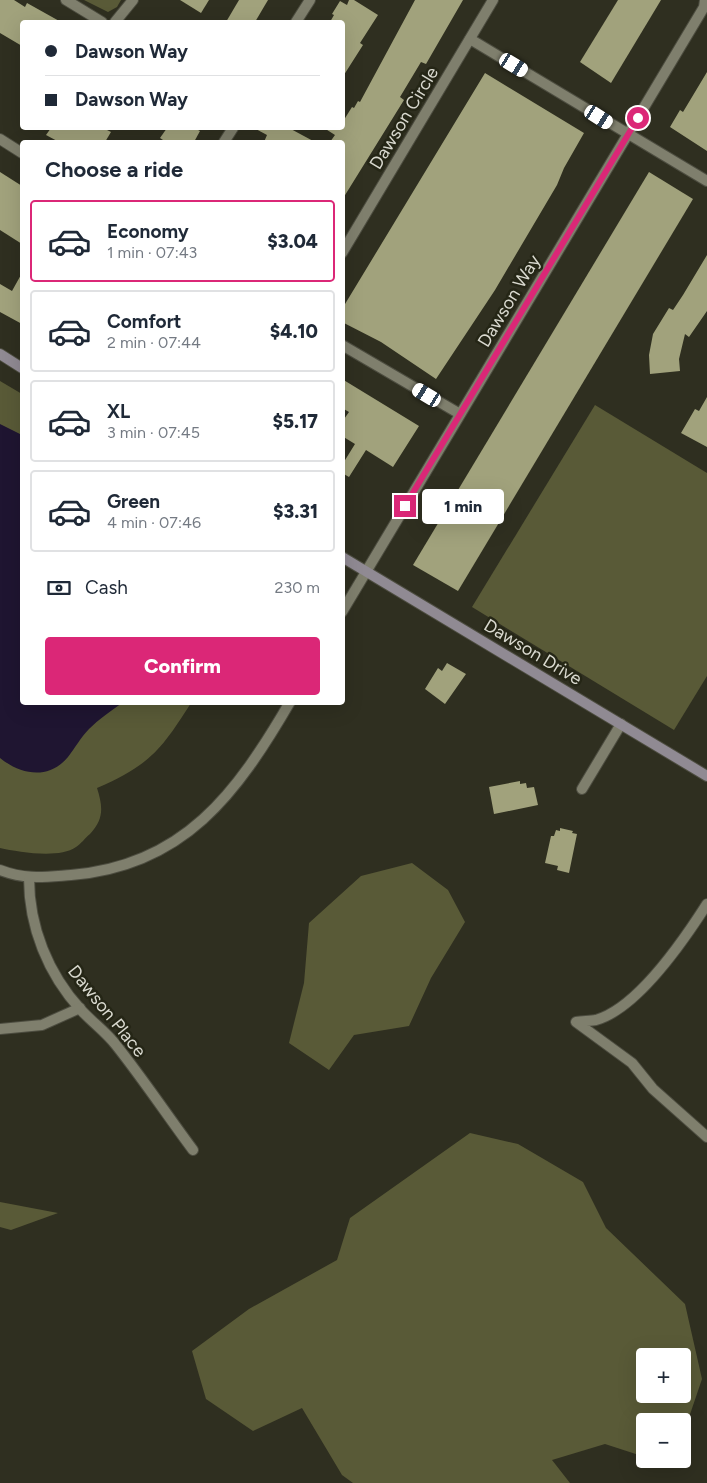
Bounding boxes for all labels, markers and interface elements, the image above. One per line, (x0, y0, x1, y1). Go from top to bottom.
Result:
text: Dawson Way (75, 40, 188, 63)
car (497, 51, 530, 79)
street label: Dawson Circle (365, 63, 443, 173)
text: Dawson Way (75, 88, 188, 111)
car (582, 103, 615, 131)
route start (627, 107, 649, 129)
text: Choose a ride (45, 156, 183, 183)
icon: car (47, 219, 92, 264)
text: Economy (107, 220, 189, 243)
text: $3.04 (267, 230, 318, 253)
text: 1 min · 07:43 (107, 243, 197, 262)
street label: Dawson Way (473, 250, 545, 351)
icon: car (47, 309, 92, 354)
text: Comfort (107, 310, 182, 333)
text: $4.10 (270, 320, 318, 343)
text: 2 min · 07:44 (107, 333, 201, 352)
car (410, 381, 443, 409)
icon: car (47, 399, 92, 444)
text: XL (107, 400, 130, 423)
text: $5.17 (273, 410, 318, 433)
text: 3 min · 07:45 (107, 423, 200, 442)
callout: 1 min (422, 488, 505, 524)
icon: car (47, 489, 92, 534)
text: Green (107, 490, 160, 513)
route end (394, 495, 416, 517)
text: 1 min (444, 497, 482, 516)
text: $3.31 (273, 500, 318, 523)
text: 4 min · 07:46 (107, 513, 201, 532)
icon: cash (45, 574, 73, 602)
text: Cash (85, 576, 128, 599)
text: 230 m (275, 578, 320, 597)
street label: Dawson Drive (480, 614, 586, 690)
button: Confirm (45, 637, 320, 695)
street label: Dawson Place (63, 961, 151, 1062)
map controls (636, 1348, 691, 1468)
button: + (636, 1348, 691, 1403)
button: − (636, 1413, 691, 1468)

